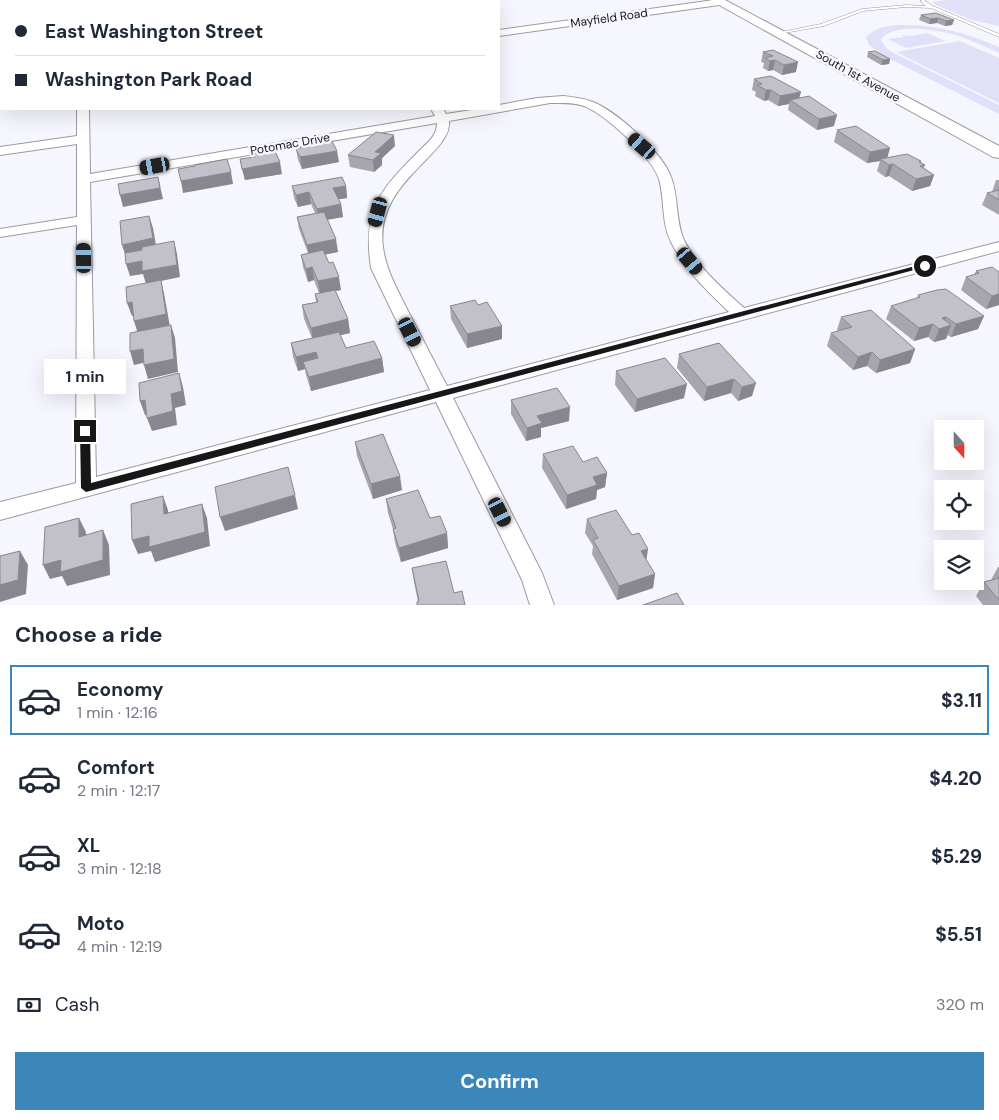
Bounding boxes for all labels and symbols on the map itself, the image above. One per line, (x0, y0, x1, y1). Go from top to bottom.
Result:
street label: Mayfield Road (569, 5, 649, 31)
street label: South 1st Avenue (813, 46, 903, 106)
street label: Potomac Drive (249, 129, 331, 159)
car (625, 130, 658, 162)
car (138, 156, 171, 176)
car (366, 196, 389, 228)
car (76, 243, 91, 273)
car (674, 245, 705, 277)
route start (914, 255, 936, 277)
car (396, 315, 423, 349)
callout: 1 min (44, 358, 126, 394)
route end (74, 420, 96, 442)
north arrow (934, 420, 984, 470)
car (486, 495, 513, 529)

